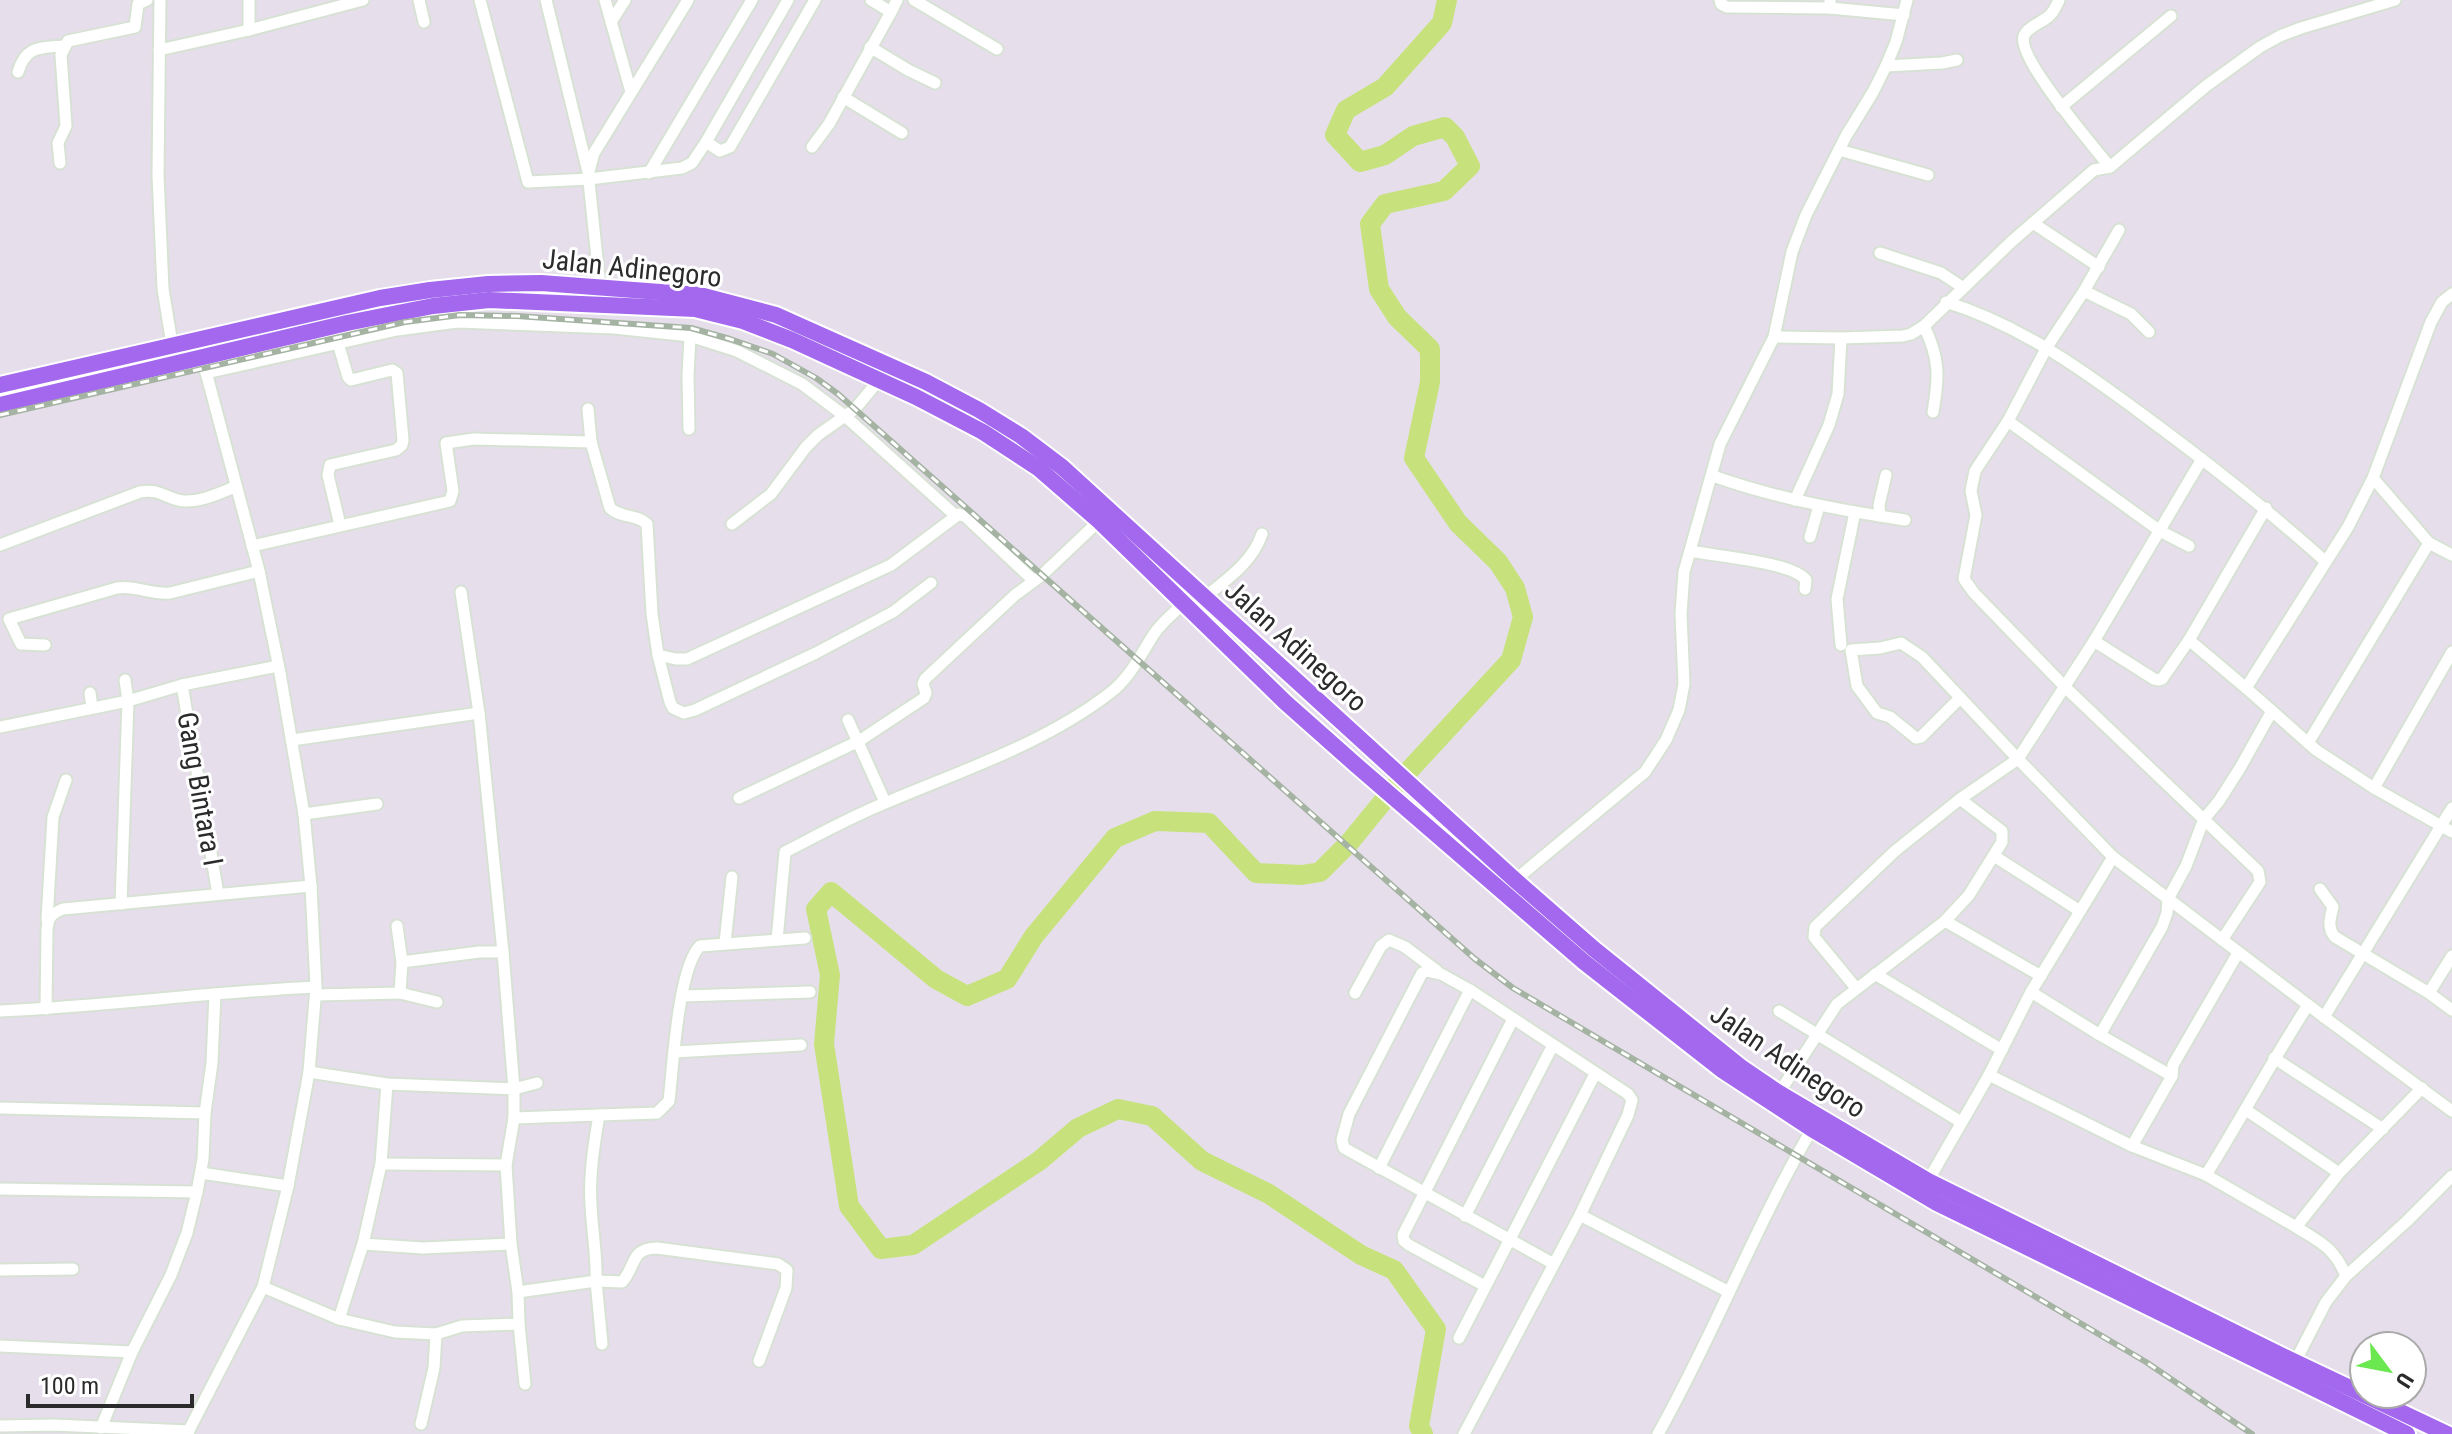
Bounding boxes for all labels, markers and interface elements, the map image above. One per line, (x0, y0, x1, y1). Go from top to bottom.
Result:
street label: Jalan Adinegoro (541, 242, 723, 294)
street label: Jalan Adinegoro (1218, 573, 1374, 719)
street label: Gang Bintara I (170, 710, 230, 868)
street label: Jalan Adinegoro (1704, 997, 1872, 1125)
north arrow (2348, 1330, 2428, 1410)
scale bar (28, 1358, 192, 1408)
text: U (2391, 1368, 2418, 1392)
text: 100 m (40, 1372, 99, 1400)

